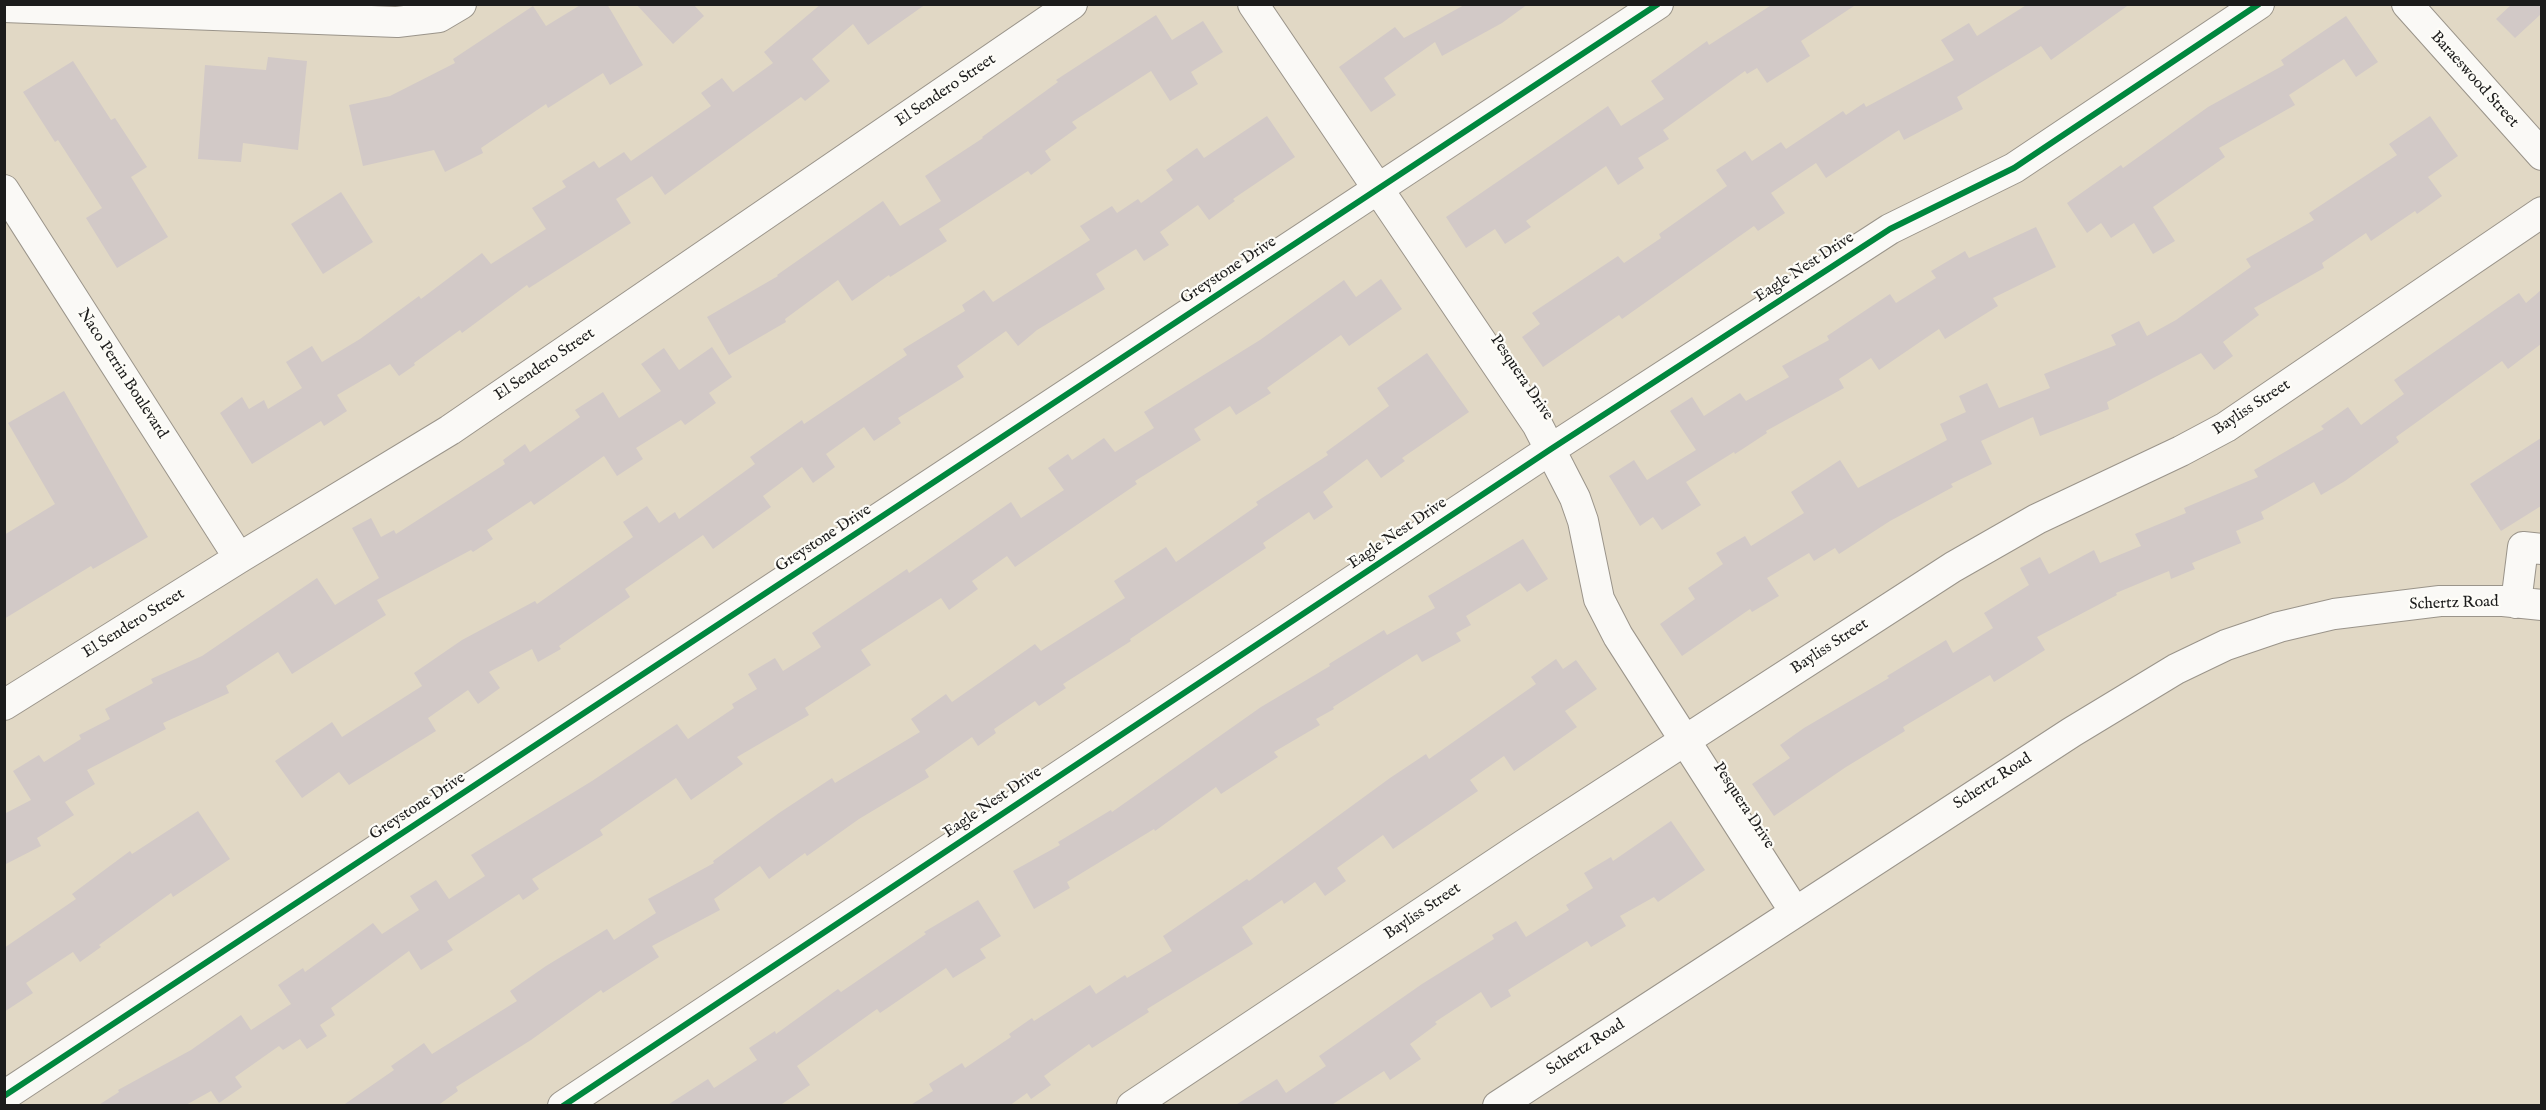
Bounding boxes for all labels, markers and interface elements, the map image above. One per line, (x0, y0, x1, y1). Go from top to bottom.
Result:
street label: Baraeswood Street (2426, 28, 2522, 132)
street label: El Sendero Street (892, 50, 1000, 132)
street label: Eagle Nest Drive (1752, 229, 1858, 307)
street label: Greystone Drive (1178, 233, 1280, 309)
street label: Naco Perrin Boulevard (73, 305, 171, 443)
street label: El Sendero Street (491, 324, 599, 406)
street label: Pesquera Drive (1485, 332, 1557, 424)
street label: Bayliss Street (2210, 376, 2294, 440)
street label: Eagle Nest Drive (1345, 494, 1451, 574)
street label: Greystone Drive (773, 501, 875, 577)
street label: El Sendero Street (79, 585, 189, 663)
street label: Schertz Road (2409, 593, 2499, 615)
street label: Bayliss Street (1788, 615, 1872, 679)
street label: Schertz Road (1950, 750, 2036, 814)
street label: Pesquera Drive (1708, 759, 1778, 853)
street label: Eagle Nest Drive (940, 763, 1046, 843)
street label: Greystone Drive (367, 769, 469, 845)
street label: Bayliss Street (1381, 879, 1465, 945)
street label: Schertz Road (1543, 1016, 1629, 1080)

